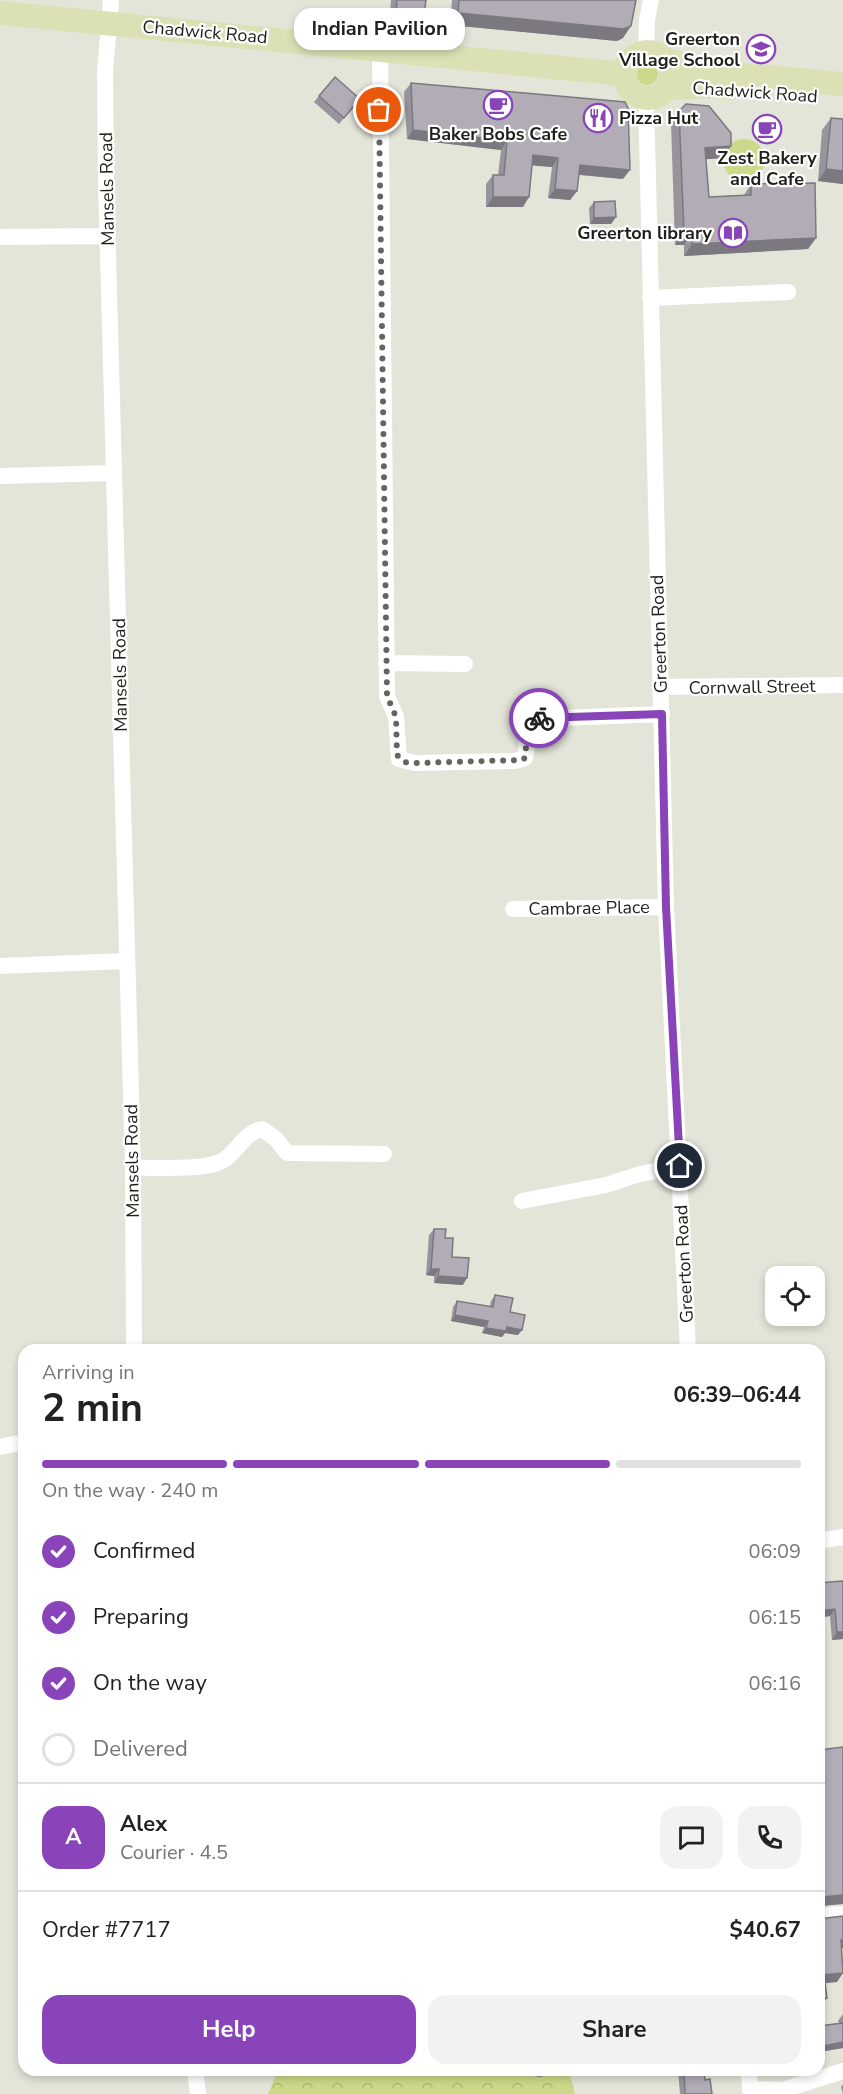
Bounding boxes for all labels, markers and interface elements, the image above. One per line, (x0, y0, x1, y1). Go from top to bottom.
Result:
callout: Indian Pavilion (294, 8, 464, 50)
street label: Chadwick Road (141, 15, 269, 49)
text: Indian Pavilion (311, 15, 448, 42)
place label: Greerton Village School (618, 27, 740, 72)
school or university icon: Greerton Village School (745, 33, 777, 65)
street label: Chadwick Road (692, 76, 818, 108)
pin (353, 84, 404, 135)
cafe icon: Baker Bobs Cafe (482, 89, 514, 121)
icon: bag (362, 93, 395, 126)
restaurant icon: Pizza Hut (582, 102, 614, 134)
place label: Pizza Hut (619, 106, 698, 130)
cafe icon: Zest Bakery and Cafe (751, 113, 783, 145)
place label: Baker Bobs Cafe (429, 122, 567, 146)
street label: Mansels Road (94, 132, 120, 246)
place label: Zest Bakery and Cafe (717, 146, 817, 191)
library icon: Greerton library (717, 217, 749, 249)
place label: Greerton library (577, 221, 713, 245)
street label: Greerton Road (645, 574, 673, 694)
street label: Mansels Road (107, 618, 133, 732)
street label: Cornwall Street (688, 674, 816, 700)
courier (509, 688, 569, 748)
icon: bike (523, 702, 556, 735)
street label: Cambrae Place (528, 895, 650, 921)
street label: Mansels Road (119, 1104, 145, 1218)
pin (654, 1140, 705, 1191)
icon: home (663, 1149, 696, 1182)
street label: Greerton Road (669, 1204, 699, 1324)
map controls (765, 1266, 825, 1326)
button: locate (765, 1266, 825, 1326)
text: Arriving in (42, 1359, 135, 1386)
text: 06:39–06:44 (673, 1380, 801, 1410)
text: 2 min (42, 1382, 143, 1435)
text: On the way · 240 m (42, 1477, 218, 1504)
icon: check (42, 1535, 75, 1568)
text: Confirmed (93, 1536, 195, 1566)
text: 06:09 (748, 1538, 801, 1565)
icon: check (42, 1601, 75, 1634)
text: Preparing (93, 1602, 189, 1632)
text: 06:15 (748, 1604, 801, 1631)
icon: check (42, 1667, 75, 1700)
text: On the way (93, 1668, 207, 1698)
text: 06:16 (748, 1670, 801, 1697)
text: Delivered (93, 1734, 188, 1764)
button: chat (660, 1806, 723, 1869)
button: phone (738, 1806, 801, 1869)
text: Alex (120, 1809, 167, 1839)
text: A (65, 1822, 82, 1852)
text: Courier · 4.5 (120, 1839, 228, 1866)
text: Order #7717 (42, 1915, 171, 1945)
text: $40.67 (730, 1915, 801, 1945)
button: Help (42, 1995, 416, 2064)
button: Share (428, 1995, 801, 2064)

